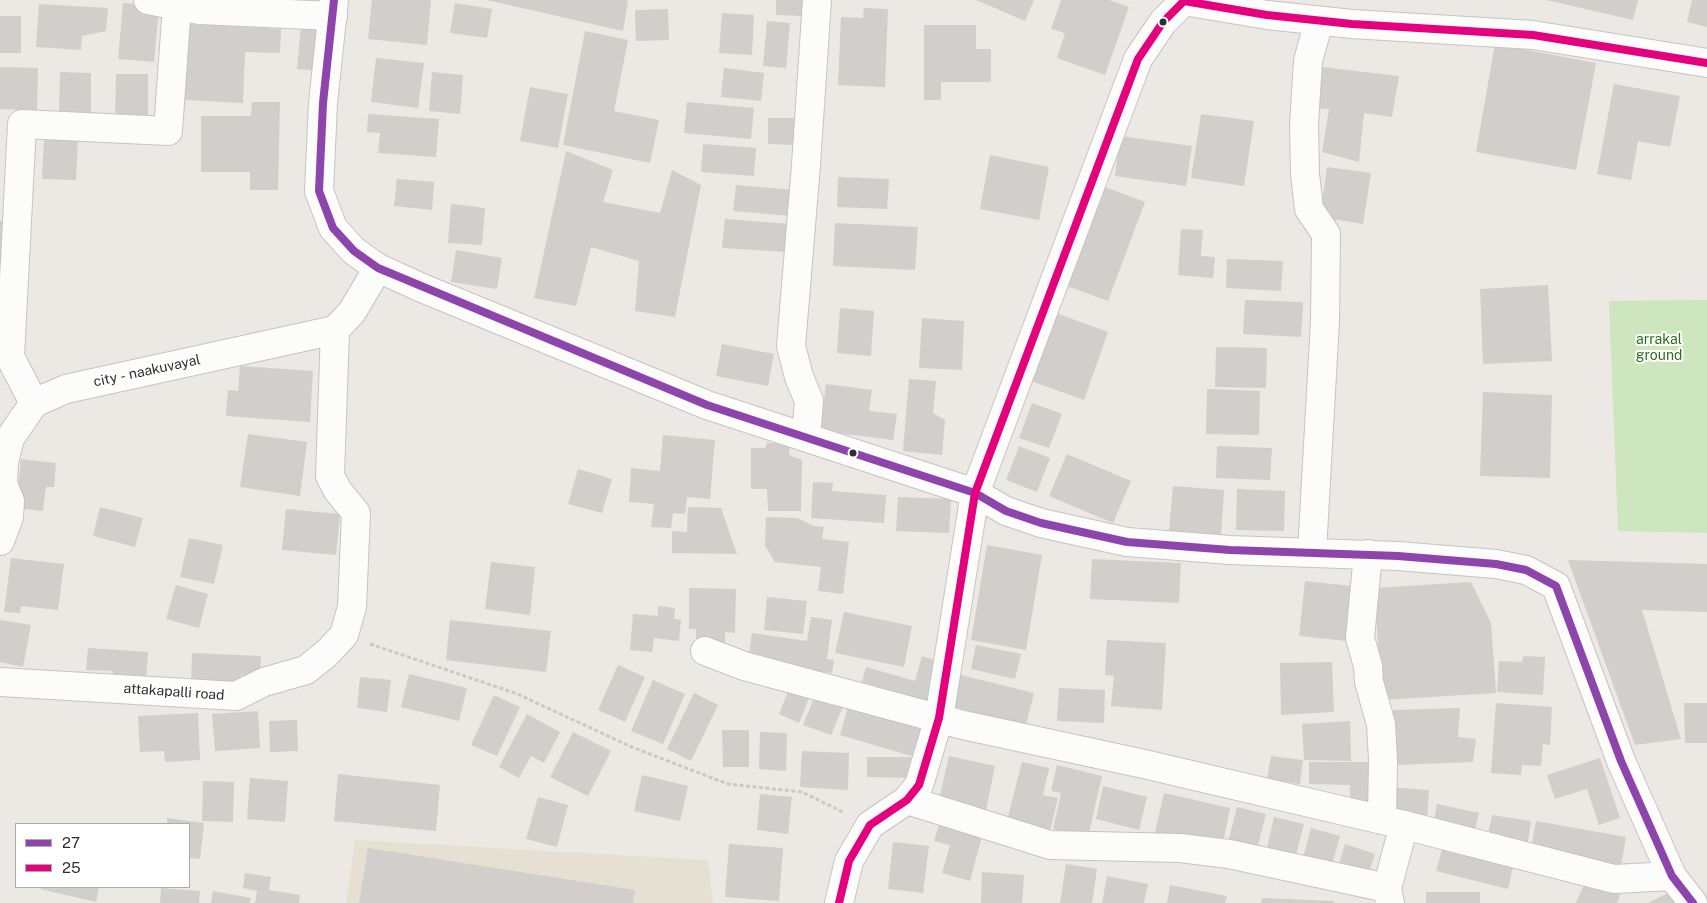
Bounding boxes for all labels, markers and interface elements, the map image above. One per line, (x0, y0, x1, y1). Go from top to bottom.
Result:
unlabelled marker (1158, 17, 1168, 27)
park label: arrakal ground (1636, 332, 1682, 364)
street label: city - naakuvayal (92, 351, 202, 391)
unlabelled marker (848, 448, 858, 458)
street label: attakapalli road (123, 680, 225, 704)
legend (15, 823, 190, 888)
text: 27 (62, 834, 80, 851)
text: 25 (62, 859, 81, 876)

